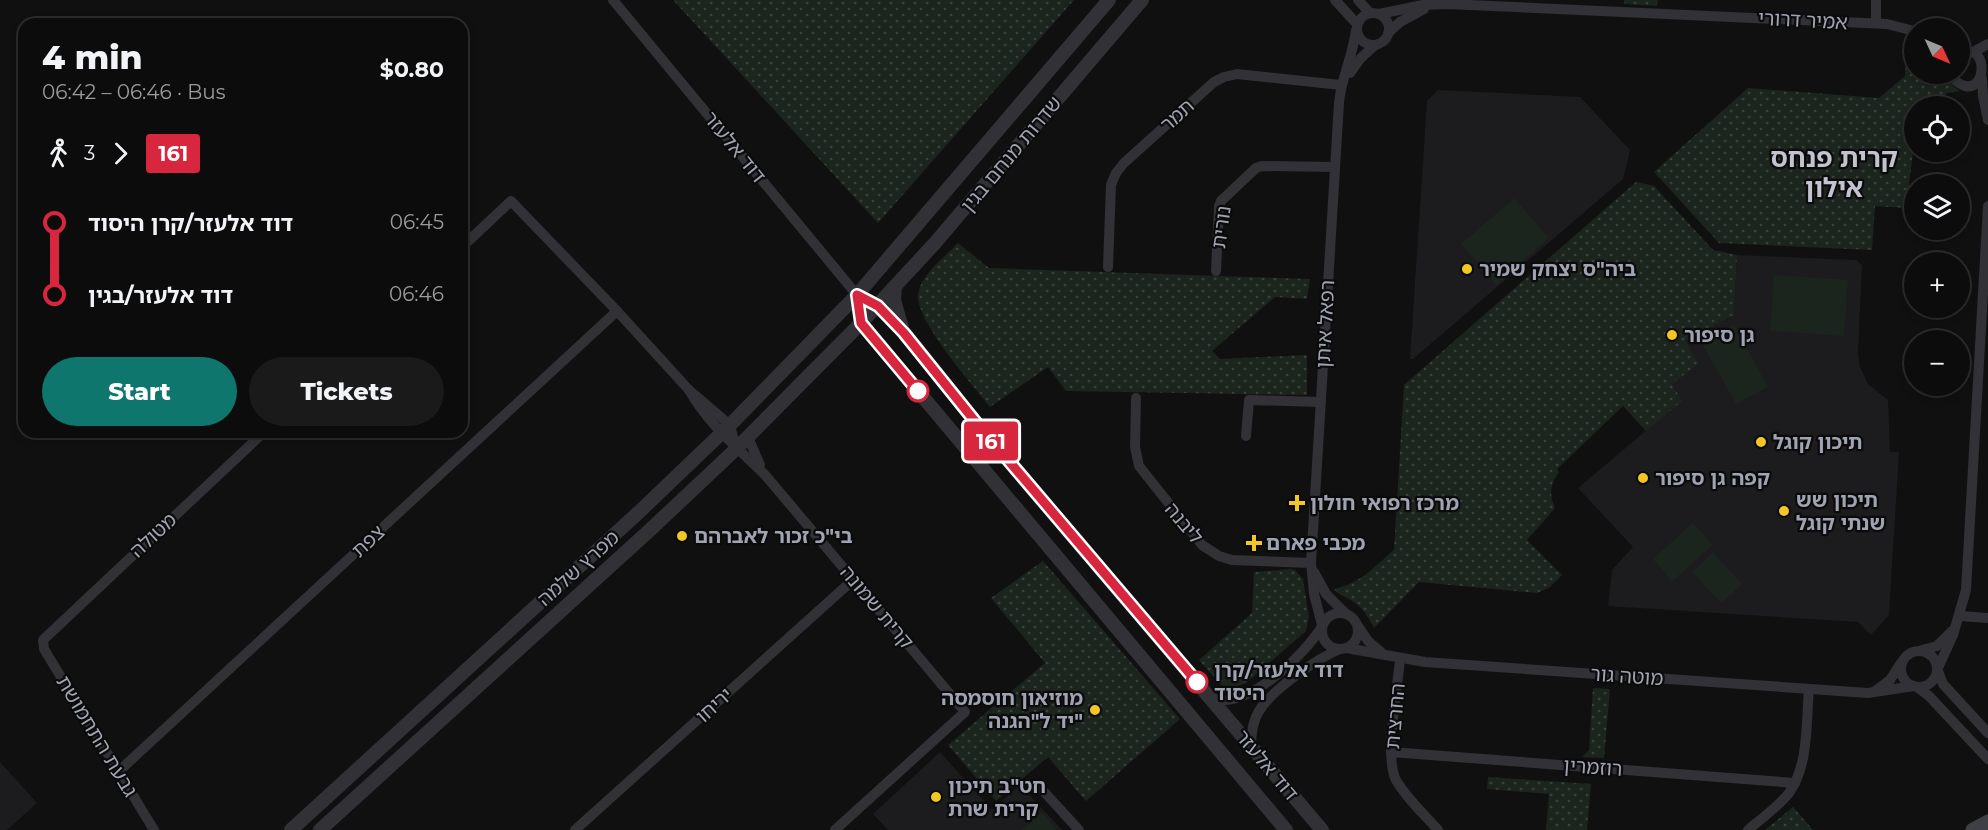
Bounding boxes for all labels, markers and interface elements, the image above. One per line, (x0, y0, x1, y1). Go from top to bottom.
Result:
street label: אמיר דרורי (1758, 6, 1848, 34)
north arrow (1904, 18, 1970, 84)
map controls (1904, 18, 1970, 396)
text: 4 min (42, 37, 143, 77)
text: $0.80 (380, 56, 444, 83)
text: 06:42 – 06:46 · Bus (42, 80, 226, 104)
street label: שדרות מנחם בגין (956, 91, 1066, 217)
street label: תמר (1155, 94, 1199, 136)
button: locate (1904, 96, 1970, 162)
street label: דוד אלעזר (699, 106, 771, 188)
icon: walk (42, 137, 75, 170)
icon: forward (104, 137, 137, 170)
text: 3 (84, 141, 95, 165)
text: 161 (158, 141, 188, 166)
district label: קרית פנחס אילון (1770, 142, 1898, 204)
button: layers (1904, 174, 1970, 240)
street label: נורית (1206, 204, 1236, 250)
text: דוד אלעזר/קרן היסוד (88, 210, 293, 237)
text: 06:45 (390, 210, 444, 234)
button: + (1904, 252, 1970, 318)
place label: ביה"ס יצחק שמיר (1479, 257, 1636, 281)
marker: ביה"ס יצחק שמיר (1460, 262, 1474, 276)
street label: רפאל איתן (1311, 279, 1339, 369)
text: דוד אלעזר/בגין (88, 282, 233, 309)
text: 06:46 (389, 282, 444, 306)
place label: גן סיפור (1684, 323, 1755, 347)
marker: גן סיפור (1665, 328, 1679, 342)
button: − (1904, 330, 1970, 396)
button: Start (42, 357, 237, 426)
button: Tickets (249, 357, 444, 426)
unlabelled marker (907, 380, 929, 402)
line badge: 161 (956, 422, 1026, 460)
text: 161 (976, 429, 1006, 454)
place label: תיכון קוגל (1773, 430, 1862, 454)
marker: תיכון קוגל (1754, 435, 1768, 449)
place label: קפה גן סיפור (1655, 466, 1770, 490)
marker: קפה גן סיפור (1636, 471, 1650, 485)
place label: תיכון שש שנתי קוגל (1796, 488, 1885, 535)
place label: מרכז רפואי חולון (1310, 491, 1459, 515)
marker: מרכז רפואי חולון (1288, 494, 1306, 512)
street label: ליבנה (1160, 497, 1208, 549)
marker: תיכון שש שנתי קוגל (1777, 504, 1791, 518)
street label: מטולה (125, 508, 181, 562)
street label: צפת (347, 520, 389, 562)
place label: בי"כ זכור לאברהם (694, 524, 853, 548)
street label: מפרץ שלמה (532, 525, 624, 611)
marker: בי"כ זכור לאברהם (675, 529, 689, 543)
place label: מכבי פארם (1266, 531, 1365, 555)
marker: מכבי פארם (1247, 536, 1261, 550)
street label: קרית שמונה (835, 560, 919, 654)
place label: דוד אלעזר/קרן היסוד (1214, 658, 1344, 705)
street label: מוטה גור (1590, 661, 1664, 691)
street label: גבעת התחמושת (51, 671, 143, 801)
marker: דוד אלעזר/קרן היסוד (1186, 671, 1208, 693)
street label: יריחו (691, 682, 737, 728)
street label: החרצית (1380, 682, 1410, 750)
place label: מוזיאון חוסמסה יד ל"הגנה" (941, 686, 1083, 733)
marker: מוזיאון חוסמסה יד ל"הגנה" (1088, 703, 1102, 717)
street label: דוד אלעזר (1231, 725, 1304, 805)
street label: רוזמרין (1563, 753, 1623, 781)
place label: חט"ב תיכון קרית שרת (948, 774, 1046, 821)
marker: חט"ב תיכון קרית שרת (929, 790, 943, 804)

